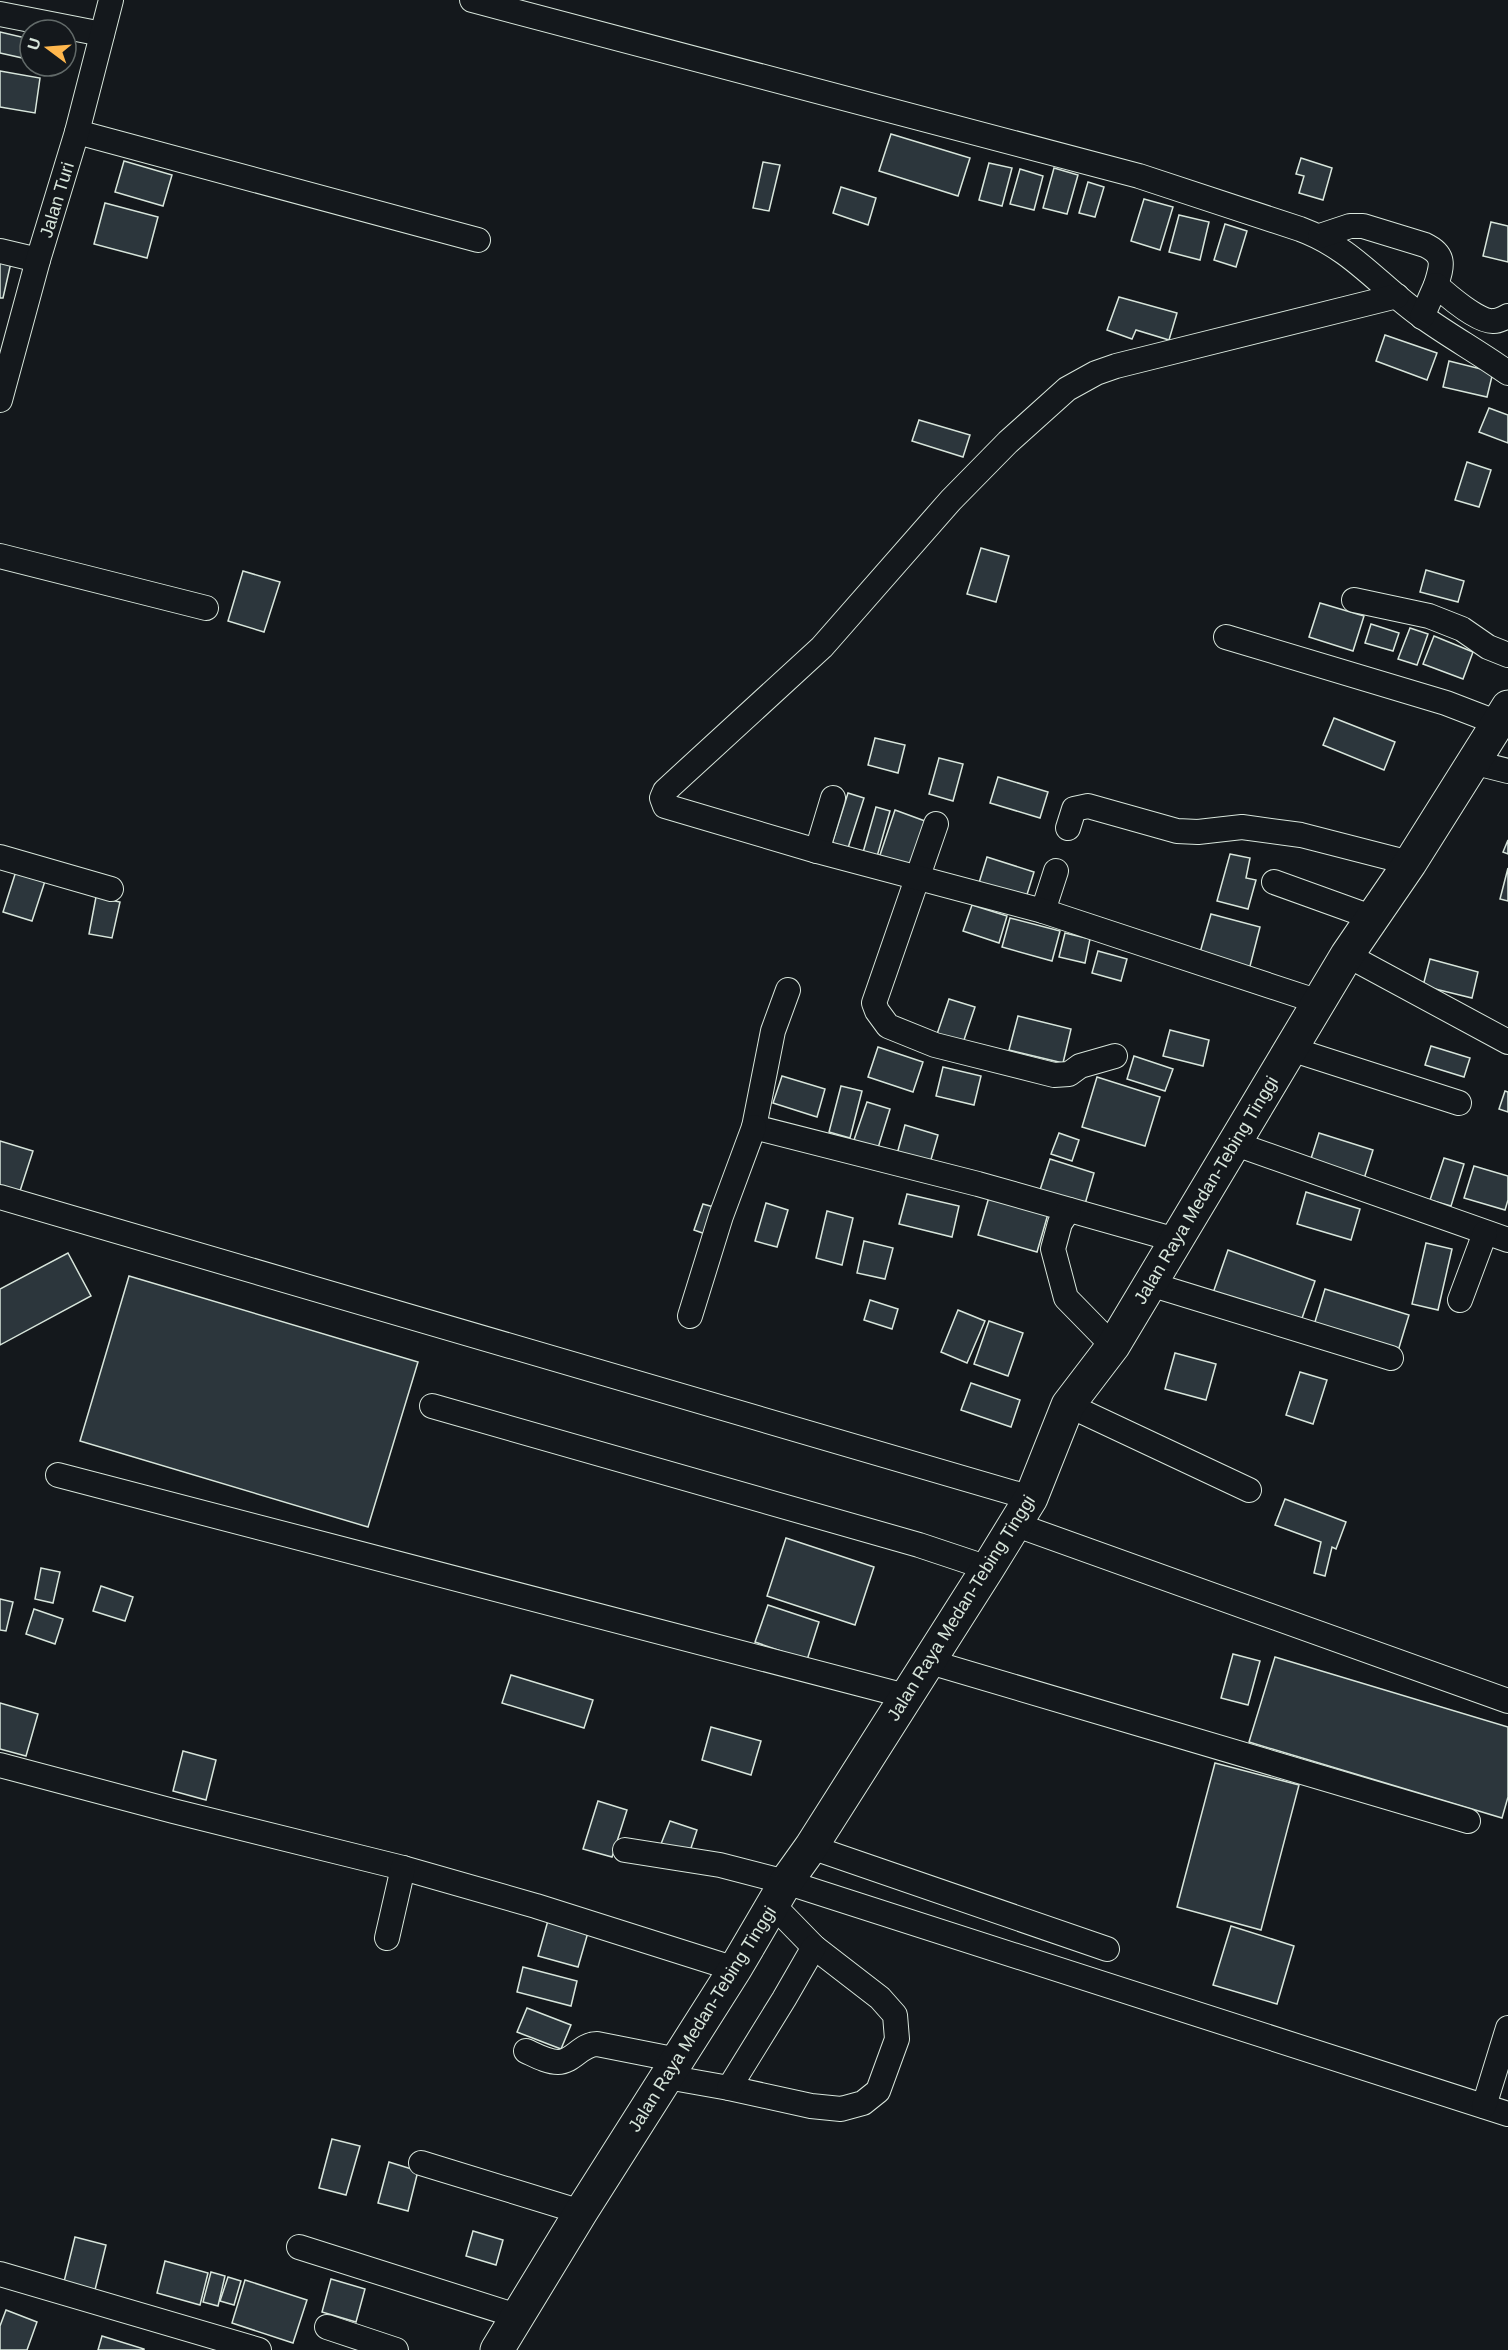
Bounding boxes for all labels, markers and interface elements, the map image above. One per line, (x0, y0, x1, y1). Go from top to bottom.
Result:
north arrow (18, 18, 78, 78)
text: U (24, 36, 44, 52)
street label: Jalan Turi (36, 160, 78, 240)
street label: Jalan Raya Medan-Tebing Tinggi (1130, 1072, 1282, 1308)
street label: Jalan Raya Medan-Tebing Tinggi (883, 1492, 1039, 1724)
street label: Jalan Raya Medan-Tebing Tinggi (624, 1903, 780, 2135)

